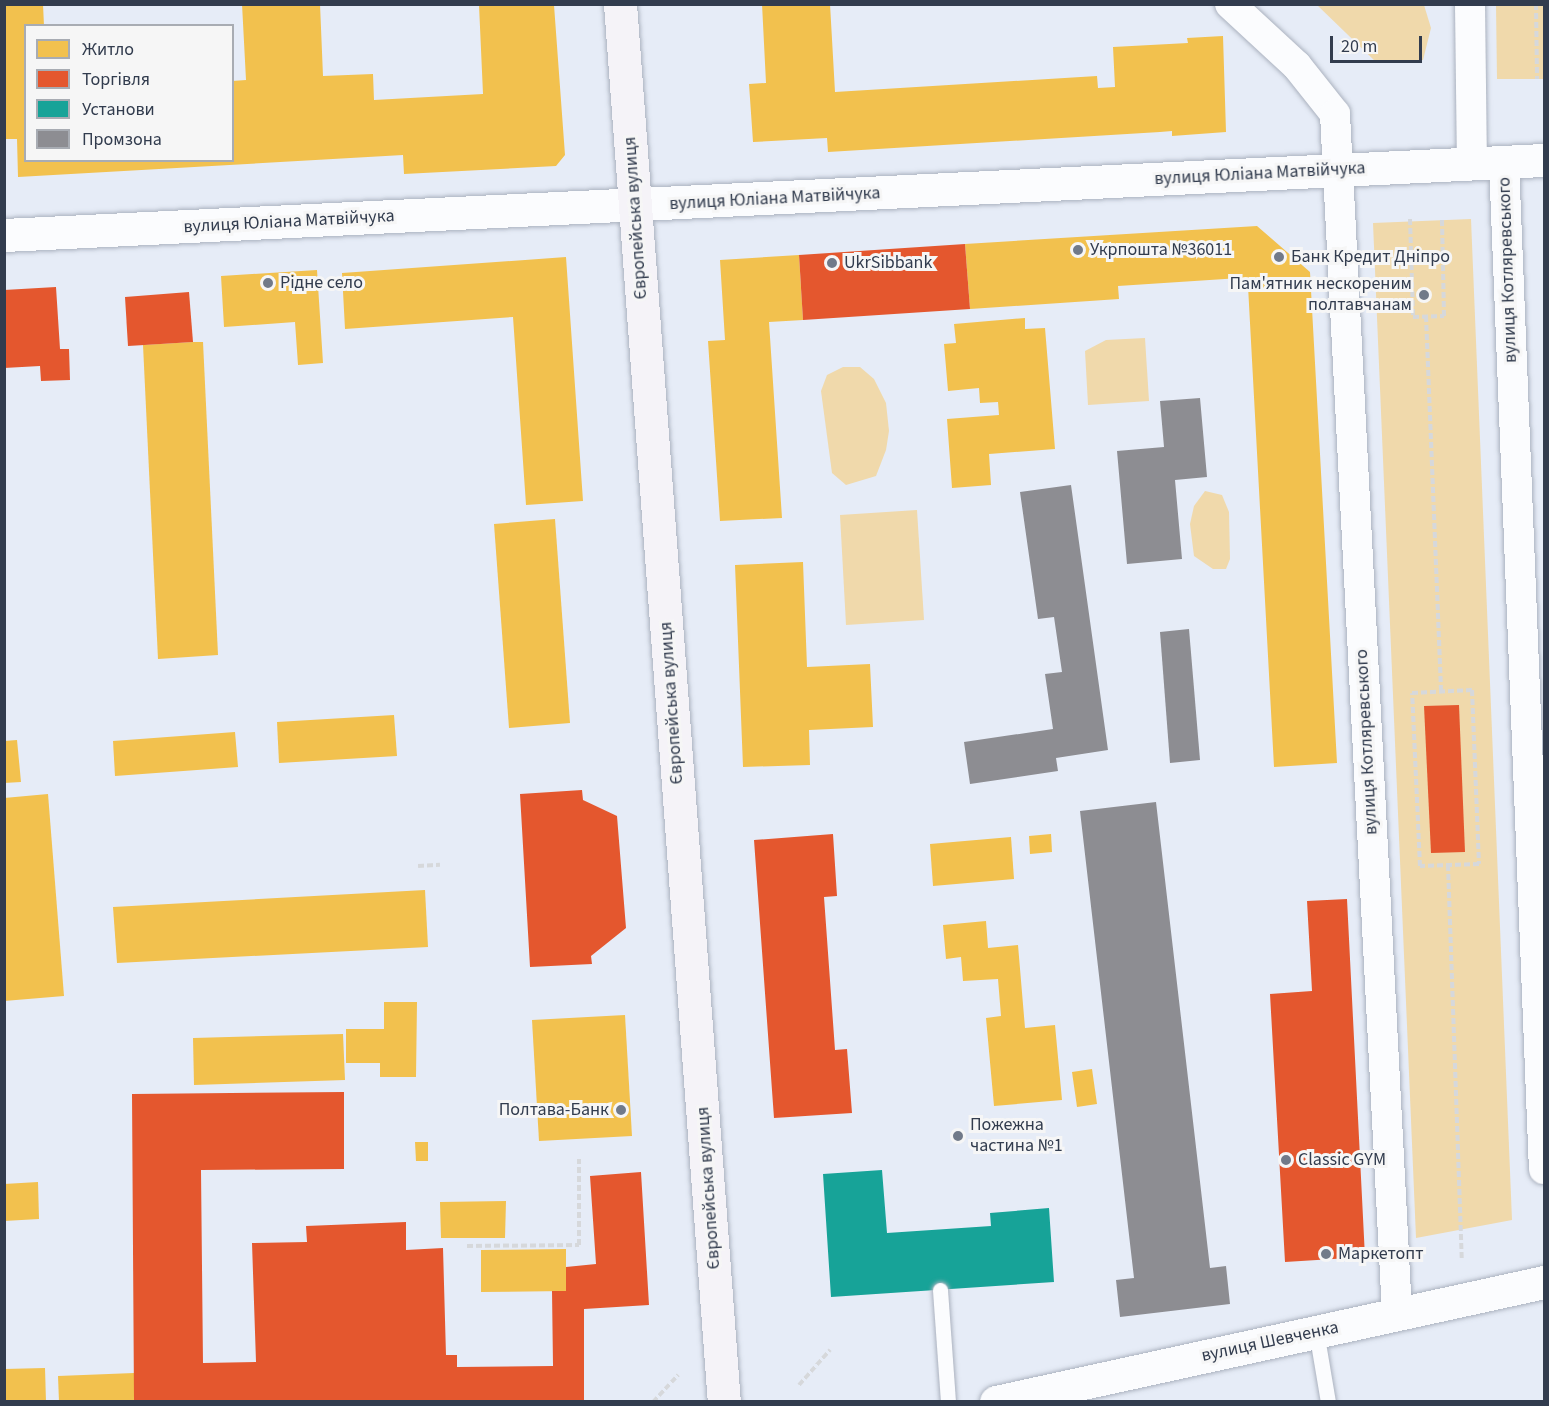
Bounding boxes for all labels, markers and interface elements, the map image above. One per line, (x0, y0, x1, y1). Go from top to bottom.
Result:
legend (24, 24, 234, 162)
scale bar (1333, 24, 1424, 62)
text: 20 m (1341, 34, 1377, 59)
text: Житло (82, 37, 134, 62)
text: Торгівля (82, 67, 150, 92)
text: Установи (82, 97, 155, 122)
text: Промзона (82, 127, 162, 152)
street label: Європейська вулиця (620, 136, 652, 300)
street label: вулиця Юліана Матвійчука (1154, 158, 1366, 190)
street label: вулиця Котляревського (1494, 177, 1522, 363)
street label: вулиця Юліана Матвійчука (669, 183, 881, 215)
street label: вулиця Юліана Матвійчука (183, 206, 395, 238)
place label: Укрпошта №36011 (1090, 239, 1232, 261)
marker: Укрпошта №36011 (1071, 243, 1085, 257)
place label: Банк Кредит Дніпро (1291, 246, 1450, 268)
marker: Банк Кредит Дніпро (1272, 250, 1286, 264)
place label: UkrSibbank (844, 252, 932, 274)
marker: UkrSibbank (825, 256, 839, 270)
place label: Рідне село (280, 272, 363, 294)
place label: Пам'ятник нескореним полтавчанам (1229, 274, 1412, 316)
marker: Рідне село (261, 276, 275, 290)
marker: Пам'ятник нескореним полтавчанам (1417, 288, 1431, 302)
street label: Європейська вулиця (656, 621, 688, 785)
street label: вулиця Котляревського (1351, 649, 1383, 835)
place label: Полтава-Банк (499, 1099, 609, 1121)
marker: Полтава-Банк (614, 1103, 628, 1117)
street label: Європейська вулиця (693, 1106, 725, 1270)
place label: Пожежна частина №1 (970, 1115, 1063, 1158)
marker: Пожежна частина №1 (951, 1129, 965, 1143)
place label: Classic GYM (1298, 1149, 1386, 1171)
marker: Classic GYM (1279, 1153, 1293, 1167)
place label: Маркетопт (1338, 1243, 1424, 1265)
marker: Маркетопт (1319, 1247, 1333, 1261)
street label: вулиця Шевченка (1199, 1317, 1341, 1367)

